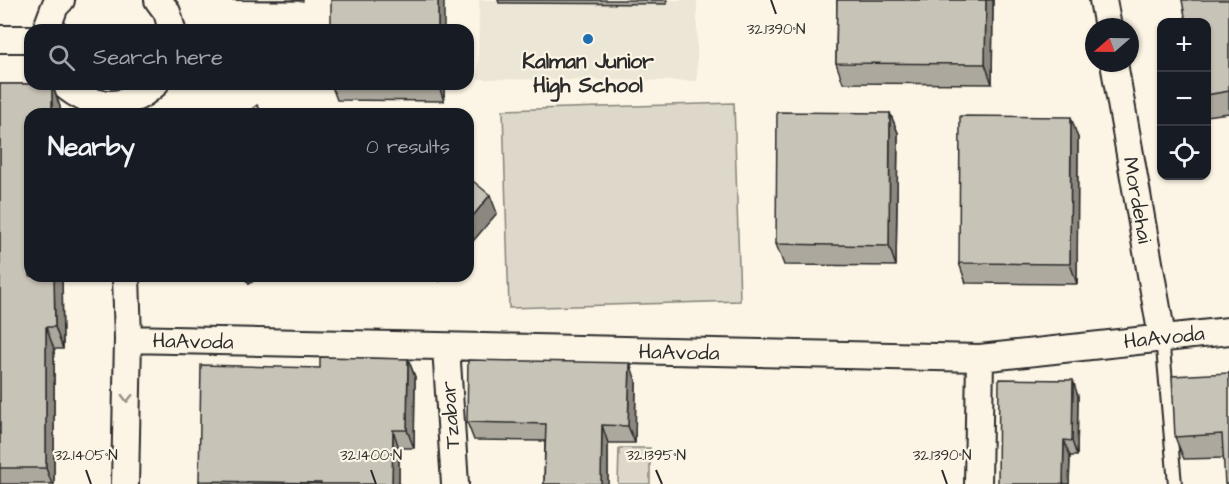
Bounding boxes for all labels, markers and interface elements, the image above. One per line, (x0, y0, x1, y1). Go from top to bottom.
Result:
north arrow (1085, 18, 1139, 72)
map controls (1157, 18, 1211, 180)
button: + (1157, 18, 1211, 72)
text: 32.1390°N (747, 19, 805, 40)
search box (24, 24, 474, 90)
marker: Kalman Junior High School (581, 32, 595, 46)
icon: search (45, 41, 78, 74)
text: Search here (93, 42, 223, 73)
place label: Kalman Junior High School (522, 47, 654, 102)
button: − (1157, 72, 1211, 126)
button: locate (1157, 126, 1211, 180)
text: Nearby (48, 129, 135, 165)
text: 0 results (366, 133, 450, 161)
street label: Mordehai (1116, 155, 1159, 246)
street label: HaAvoda (1122, 319, 1206, 356)
street label: HaAvoda (152, 326, 234, 357)
street label: HaAvoda (638, 337, 720, 368)
street label: Tzabar (434, 380, 467, 450)
one-way arrow (121, 393, 133, 402)
text: 32.1405°N (54, 445, 118, 466)
text: 32.1400°N (340, 445, 402, 466)
text: 32.1395°N (626, 445, 686, 466)
text: 32.1390°N (913, 445, 971, 466)

